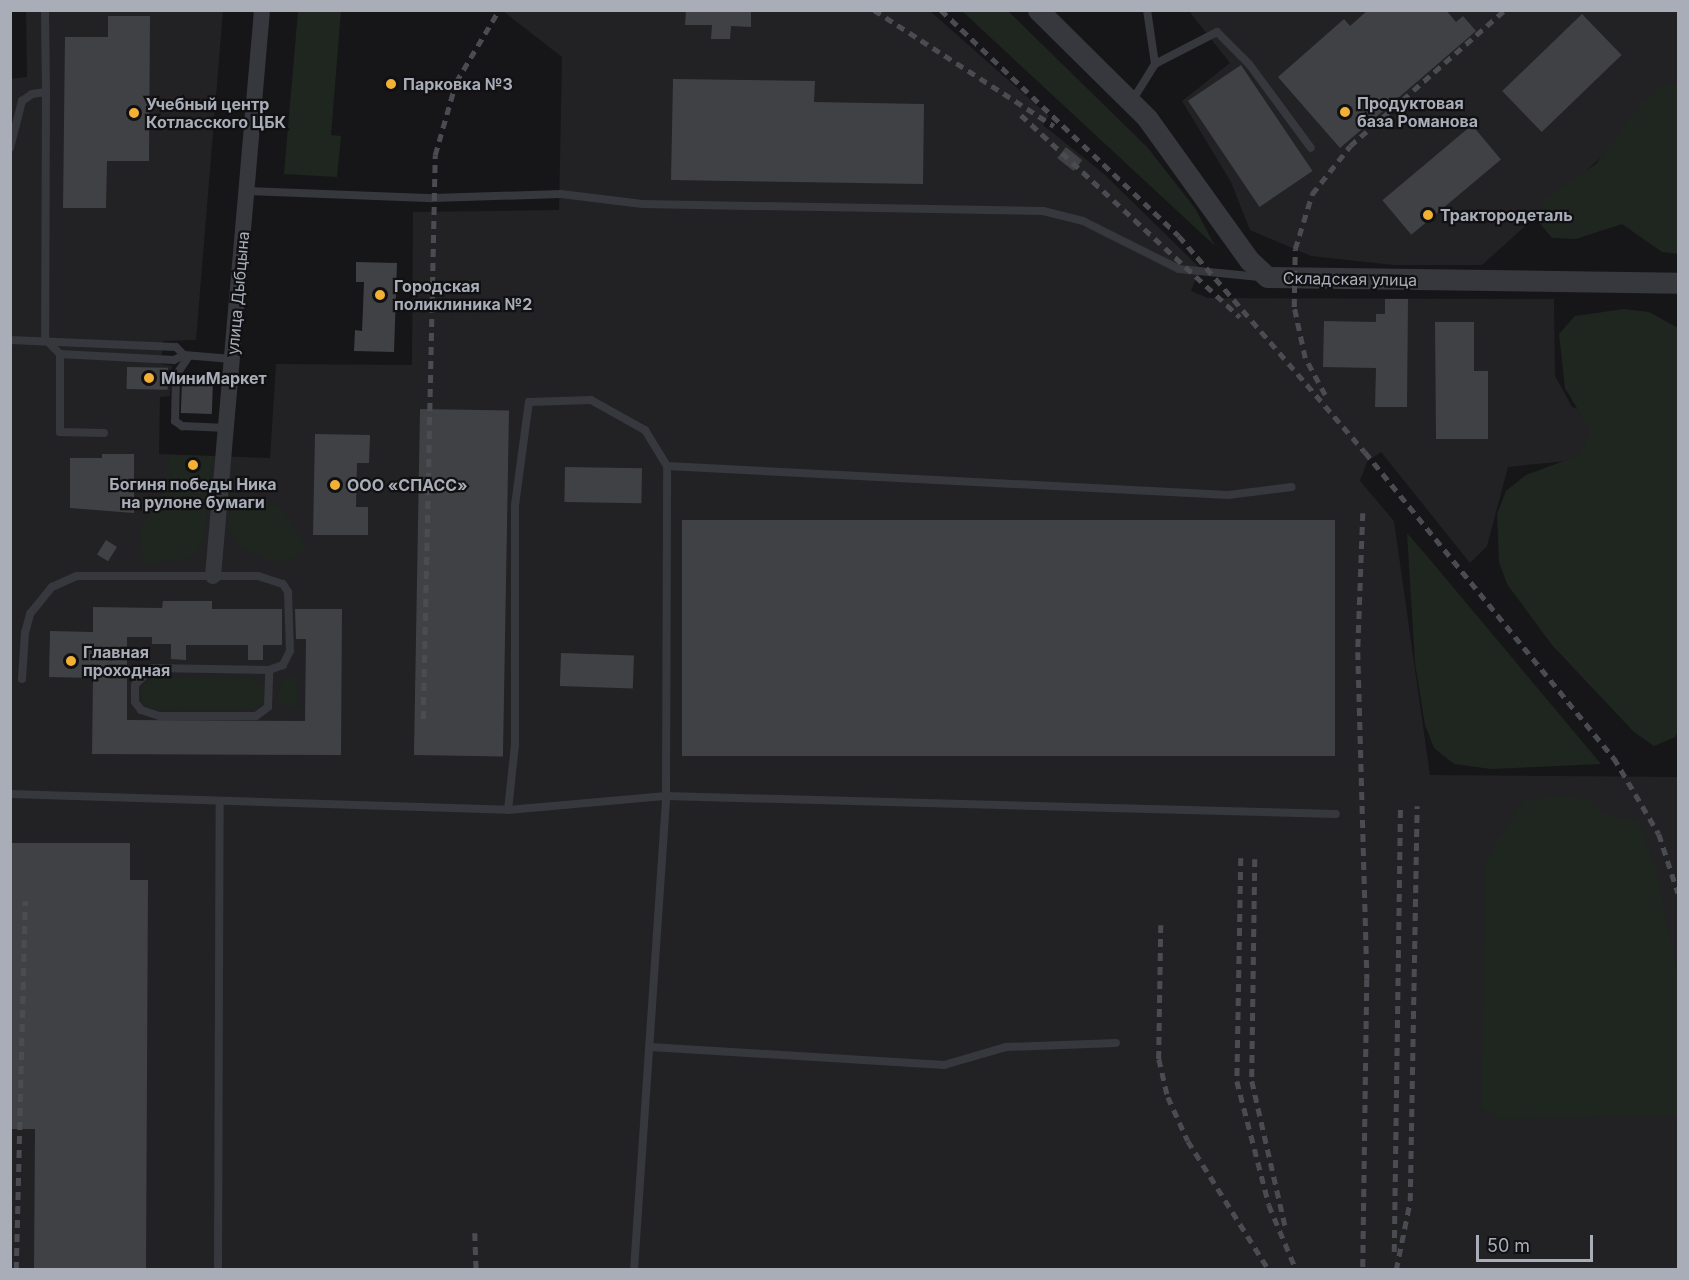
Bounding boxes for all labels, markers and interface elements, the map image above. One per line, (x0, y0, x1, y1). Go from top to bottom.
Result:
place label: Парковка №3 (403, 74, 513, 94)
marker: Парковка №3 (384, 77, 398, 91)
place label: Продуктовая база Романова (1357, 93, 1478, 131)
place label: Учебный центр Котласского ЦБК (146, 94, 286, 132)
marker: Продуктовая база Романова (1338, 105, 1352, 119)
marker: Учебный центр Котласского ЦБК (127, 106, 141, 120)
place label: Трактородеталь (1440, 205, 1573, 225)
marker: Трактородеталь (1421, 208, 1435, 222)
street label: улица Дыбцына (223, 230, 253, 356)
street label: Складская улица (1283, 268, 1417, 290)
place label: Городская поликлиника №2 (394, 276, 532, 314)
marker: Городская поликлиника №2 (371, 286, 389, 304)
place label: MиниMаркет (161, 368, 267, 388)
marker: MиниMаркет (142, 371, 156, 385)
marker: Богиня победы Ника на рулоне бумаги (186, 458, 200, 472)
place label: Богиня победы Ника на рулоне бумаги (109, 474, 277, 512)
place label: ООО «СПАСС» (347, 475, 468, 495)
marker: ООО «СПАСС» (328, 478, 342, 492)
place label: Главная проходная (83, 642, 170, 680)
marker: Главная проходная (64, 654, 78, 668)
scale bar (1479, 1223, 1596, 1261)
text: 50 m (1487, 1235, 1530, 1256)

